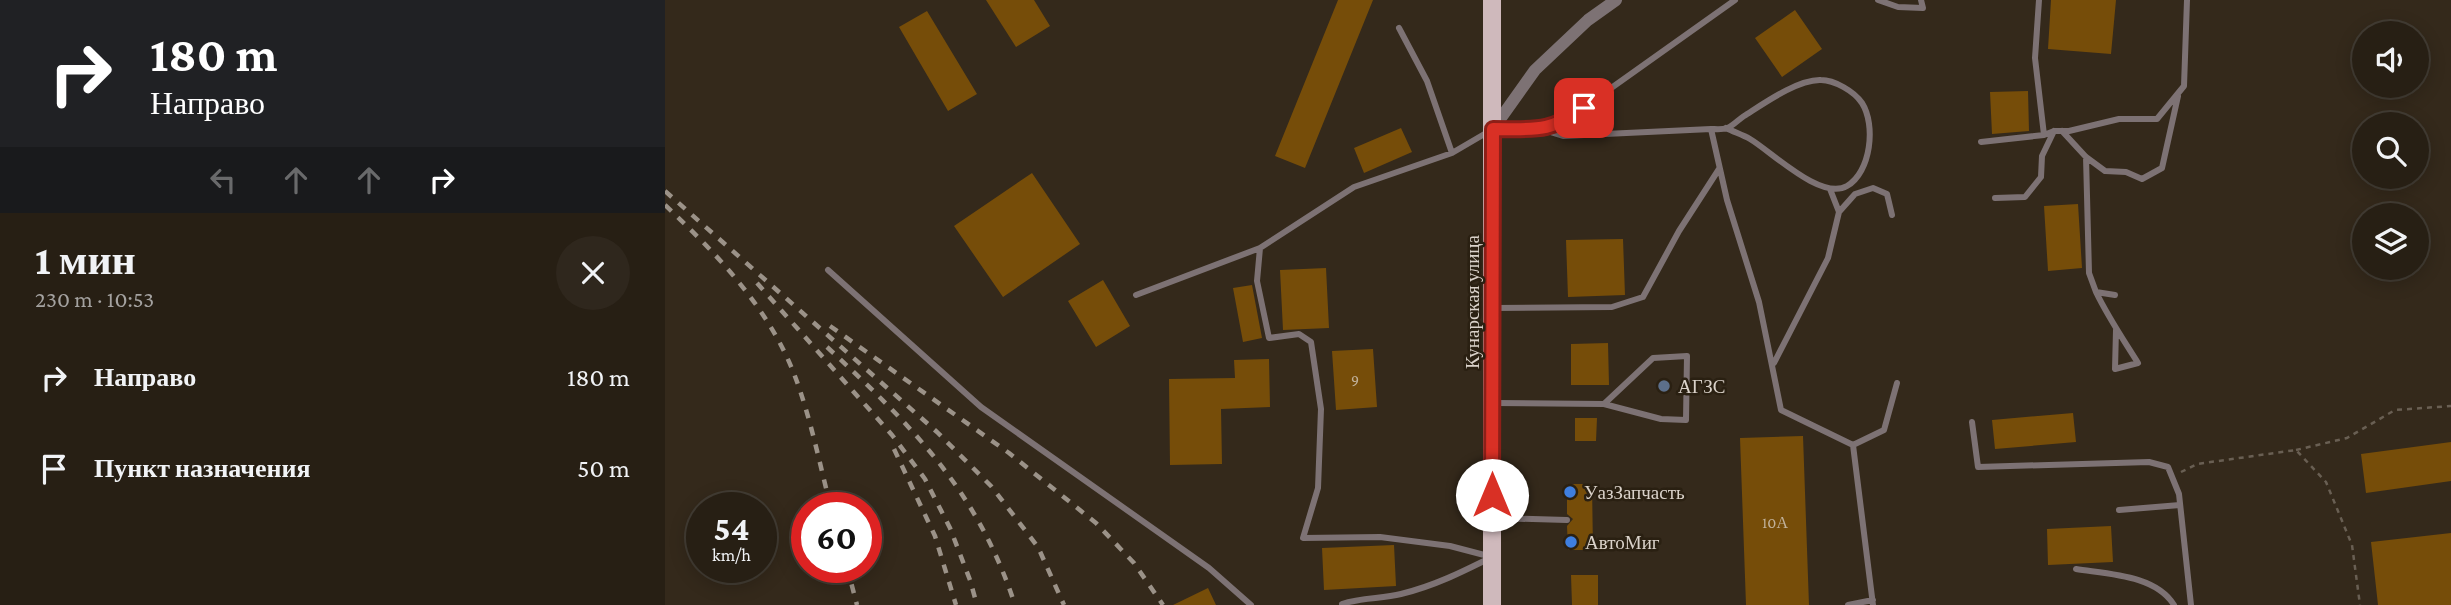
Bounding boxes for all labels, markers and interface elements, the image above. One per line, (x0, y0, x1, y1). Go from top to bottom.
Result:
map controls (2352, 21, 2429, 280)
button: sound (2352, 21, 2429, 98)
text: 180 m (150, 27, 278, 82)
icon: right (35, 28, 126, 119)
pin (1554, 78, 1614, 138)
text: Направо (150, 85, 265, 121)
icon: arrive (1565, 89, 1603, 127)
button: search (2352, 112, 2429, 189)
icon: left (204, 161, 242, 199)
icon: ahead (277, 161, 315, 199)
icon: ahead (350, 161, 388, 199)
icon: right (423, 161, 461, 199)
button: layers (2352, 203, 2429, 280)
street label: Кунарская улица (1462, 234, 1483, 369)
text: 1 мин (35, 236, 136, 283)
button: close (556, 236, 630, 310)
text: 230 m · 10:53 (35, 286, 154, 312)
icon: right (35, 359, 73, 397)
text: Направо (94, 363, 196, 392)
text: 180 m (567, 363, 630, 392)
house number: 9 (1351, 371, 1359, 388)
place label: АГЗС (1678, 376, 1725, 397)
marker: АГЗС (1656, 378, 1672, 394)
icon: arrive (35, 450, 73, 488)
text: Пункт назначения (94, 454, 311, 483)
text: 50 m (577, 454, 630, 483)
position arrow (1455, 458, 1529, 532)
place label: УазЗапчасть (1584, 482, 1685, 503)
marker: УазЗапчасть (1562, 484, 1578, 500)
speed limit sign: 60 (791, 492, 882, 583)
text: 54 (713, 509, 750, 548)
house number: 10А (1762, 514, 1788, 531)
place label: АвтоМиг (1585, 532, 1660, 553)
marker: АвтоМиг (1563, 534, 1579, 550)
text: km/h (712, 545, 751, 565)

